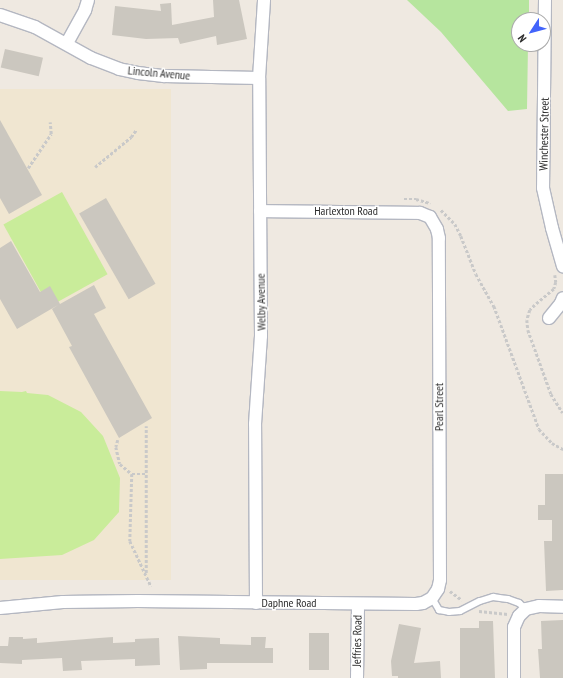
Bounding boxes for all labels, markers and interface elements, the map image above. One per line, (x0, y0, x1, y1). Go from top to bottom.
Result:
north arrow (511, 12, 551, 52)
text: N (515, 32, 530, 45)
street label: Lincoln Avenue (127, 63, 191, 83)
street label: Winchester Street (536, 97, 552, 171)
street label: Harlexton Road (314, 204, 378, 218)
street label: Welby Avenue (253, 273, 269, 331)
street label: Pearl Street (432, 383, 446, 431)
street label: Daphne Road (262, 596, 316, 610)
street label: Jeffries Road (349, 615, 365, 667)

